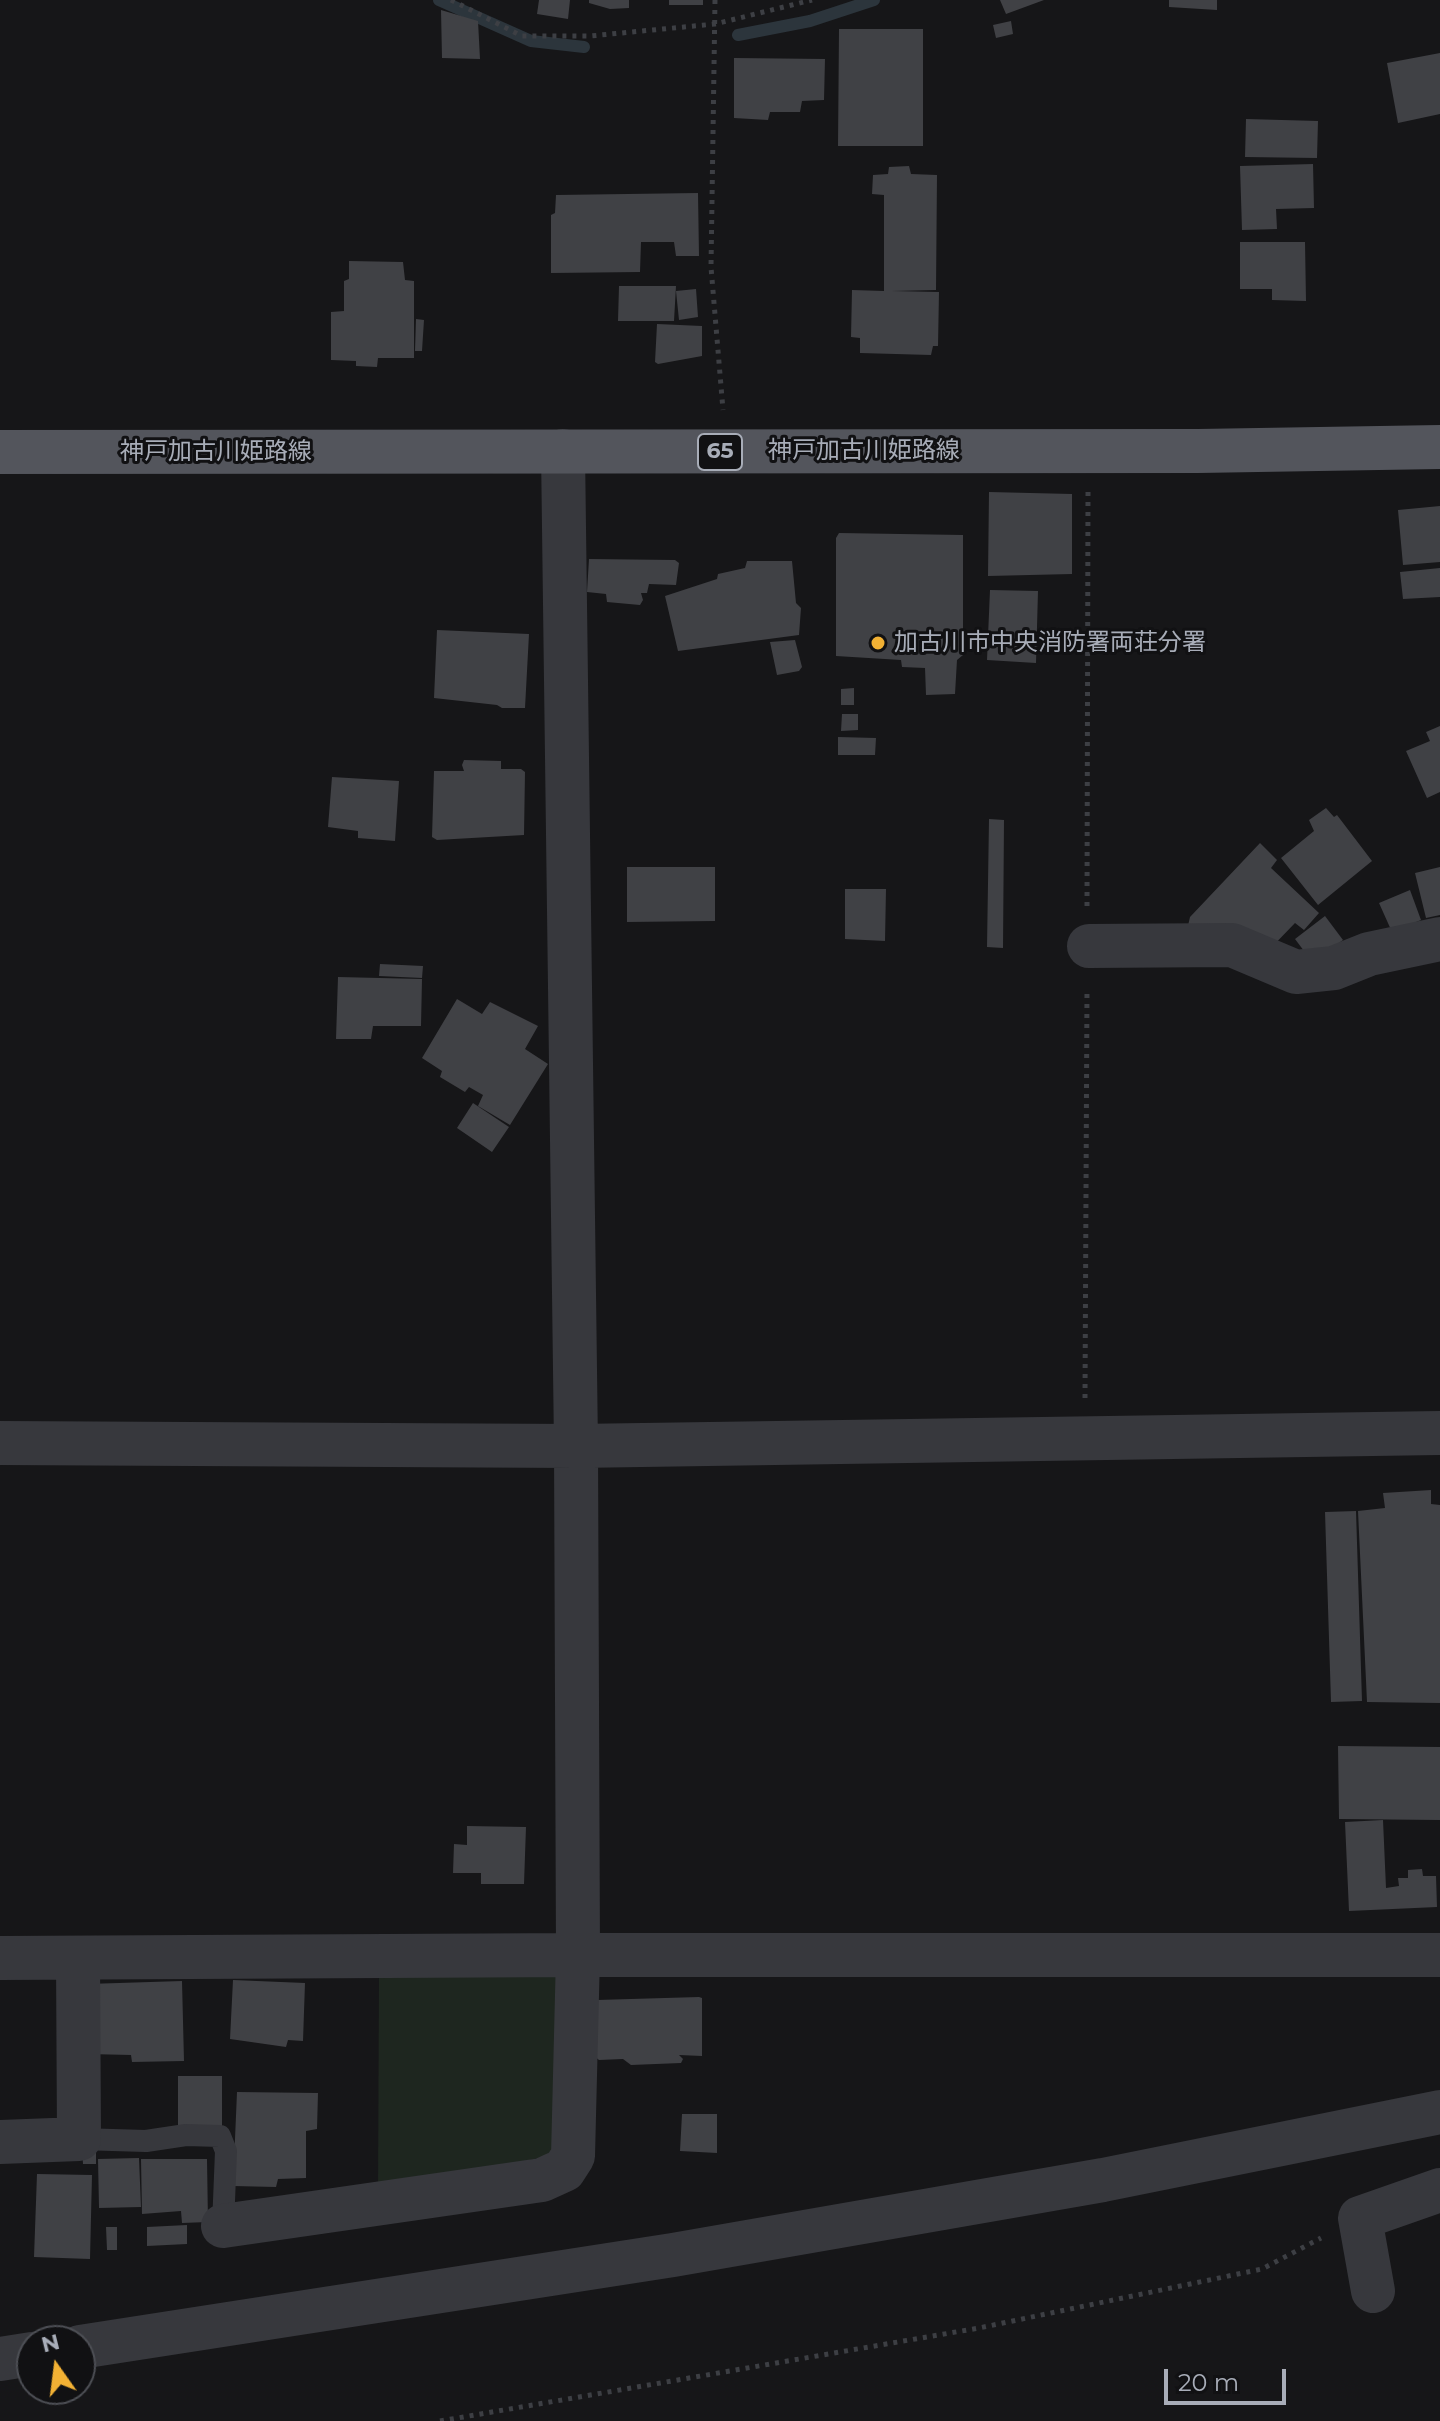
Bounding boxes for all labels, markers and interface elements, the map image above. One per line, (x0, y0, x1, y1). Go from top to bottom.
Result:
road number: 65 (698, 434, 742, 470)
street label: 神戸加古川姫路線 (768, 437, 960, 465)
street label: 神戸加古川姫路線 (120, 438, 312, 466)
place label: 加古川市中央消防署両荘分署 (894, 629, 1206, 657)
marker: 加古川市中央消防署両荘分署 (869, 634, 887, 652)
north arrow (16, 2325, 96, 2405)
text: N (39, 2328, 62, 2358)
scale bar (1168, 2353, 1290, 2403)
text: 20 m (1178, 2368, 1239, 2397)

